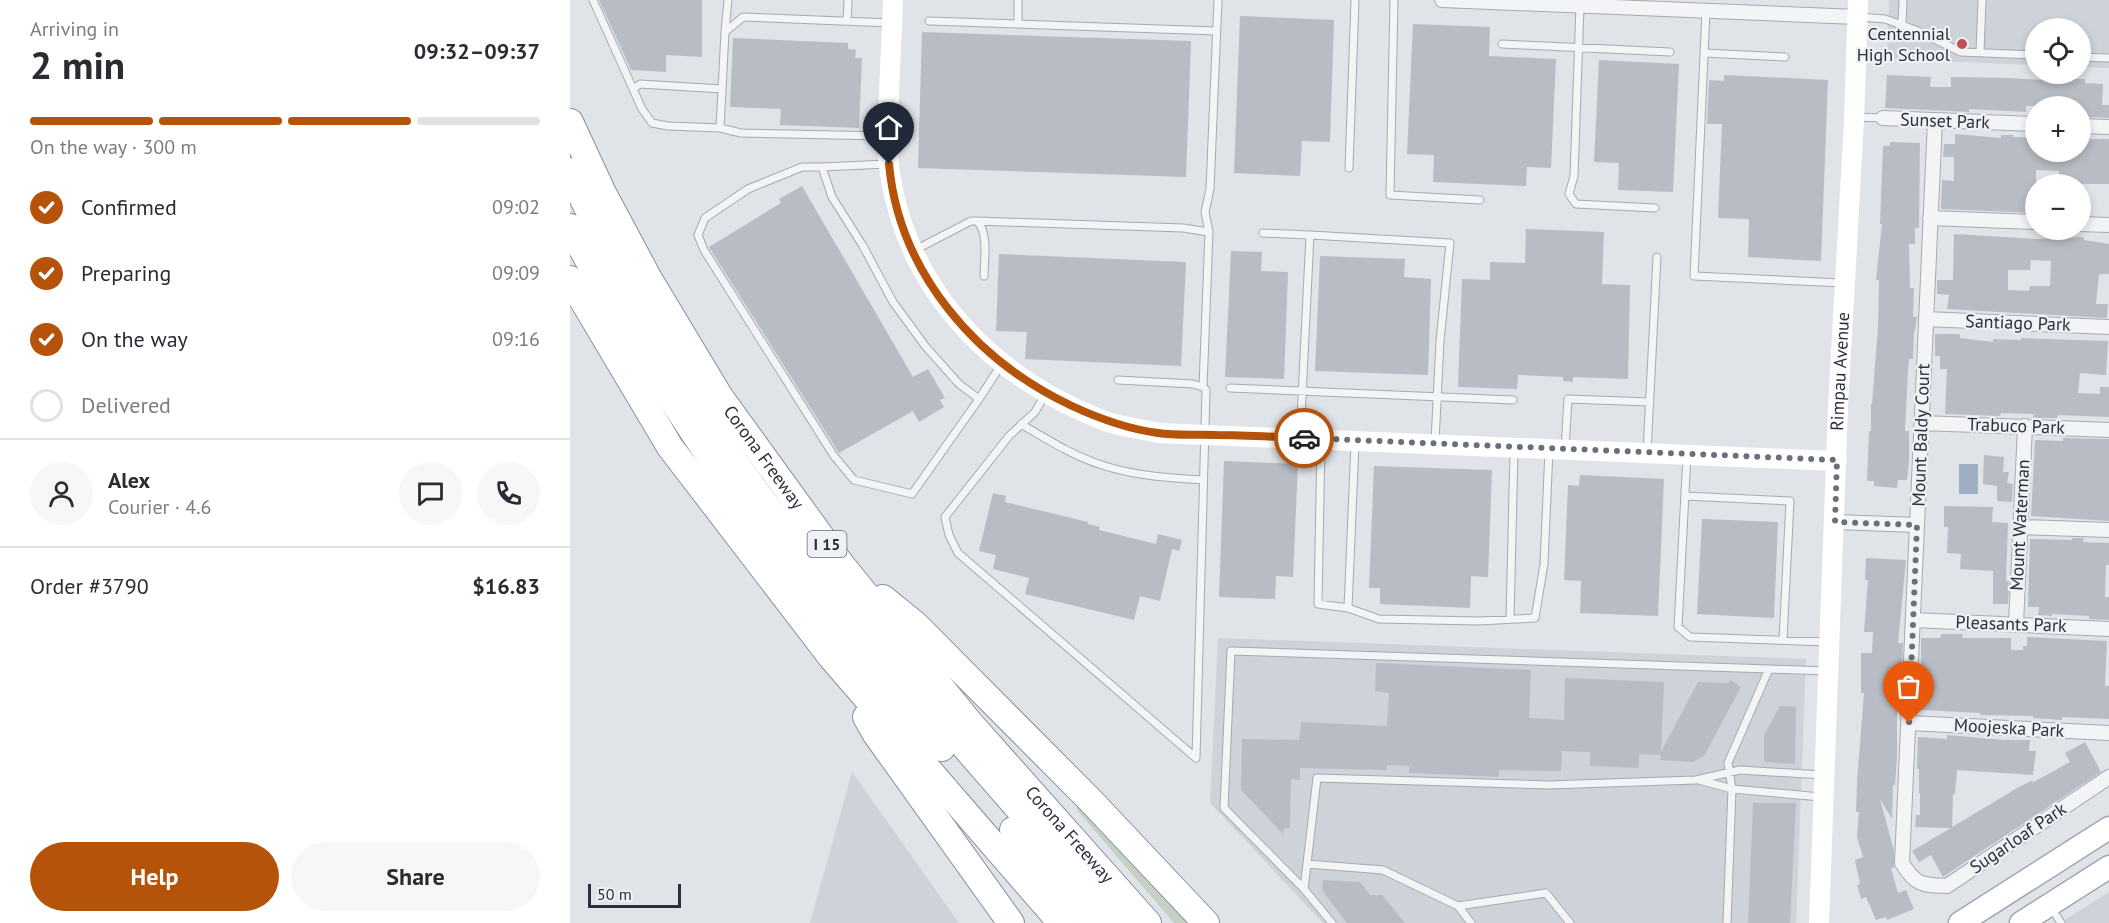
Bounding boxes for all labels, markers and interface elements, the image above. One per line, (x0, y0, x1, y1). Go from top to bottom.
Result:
text: Arriving in (30, 16, 119, 42)
map controls (2025, 18, 2091, 240)
button: locate (2025, 18, 2091, 84)
place label: Centennial High School (1857, 22, 1951, 66)
text: 09:32–09:37 (414, 37, 540, 65)
marker: Centennial High School (1955, 37, 1969, 51)
text: 2 min (30, 39, 125, 90)
button: + (2025, 96, 2091, 162)
pin (863, 102, 914, 164)
street label: Sunset Park (1900, 107, 1991, 134)
icon: home (872, 111, 905, 144)
text: On the way · 300 m (30, 134, 197, 160)
button: − (2025, 174, 2091, 240)
icon: check (30, 191, 63, 224)
text: Confirmed (81, 193, 177, 221)
text: 09:02 (492, 194, 540, 220)
icon: check (30, 257, 63, 290)
text: Preparing (81, 259, 171, 287)
text: 09:09 (492, 260, 540, 286)
street label: Santiago Park (1965, 309, 2071, 336)
street label: Rimpau Avenue (1825, 311, 1854, 431)
icon: check (30, 323, 63, 356)
text: On the way (81, 325, 188, 353)
text: 09:16 (492, 326, 540, 352)
street label: Mount Baldy Court (1907, 363, 1934, 507)
text: Delivered (81, 391, 171, 419)
street label: Corona Freeway (719, 401, 810, 514)
courier (1274, 408, 1334, 468)
street label: Trabuco Park (1967, 412, 2066, 439)
icon: car (1288, 422, 1321, 455)
street label: Mount Waterman (2005, 459, 2034, 591)
button: person (30, 462, 93, 525)
button: chat (399, 462, 462, 525)
button: phone (477, 462, 540, 525)
text: Alex (108, 466, 150, 494)
text: Courier · 4.6 (108, 494, 211, 520)
road number: I 15 (808, 531, 846, 557)
text: Order #3790 (30, 572, 149, 600)
text: $16.83 (472, 572, 540, 600)
street label: Pleasants Park (1955, 610, 2067, 637)
pin (1883, 661, 1934, 723)
icon: bag (1892, 670, 1925, 703)
street label: Moojeska Park (1953, 713, 2065, 742)
street label: Corona Freeway (1020, 781, 1120, 888)
street label: Sugarloaf Park (1965, 797, 2071, 878)
button: Help (30, 842, 279, 911)
button: Share (291, 842, 540, 911)
scale bar (588, 881, 681, 908)
text: 50 m (597, 884, 632, 904)

